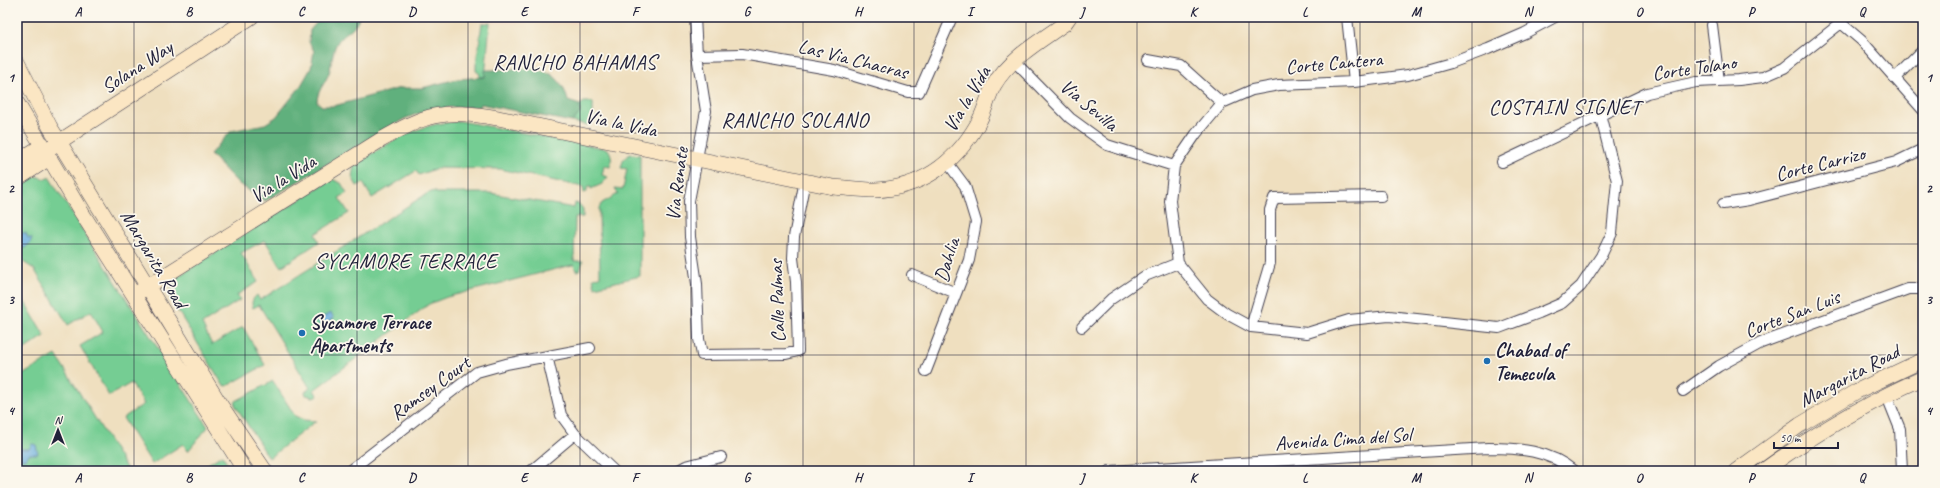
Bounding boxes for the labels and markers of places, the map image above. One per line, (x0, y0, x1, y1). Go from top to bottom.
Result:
place label: Sycamore Terrace Apartments (310, 310, 432, 358)
marker: Sycamore Terrace Apartments (297, 328, 307, 338)
place label: Chabad of Temecula (1495, 338, 1571, 386)
marker: Chabad of Temecula (1482, 356, 1492, 366)

